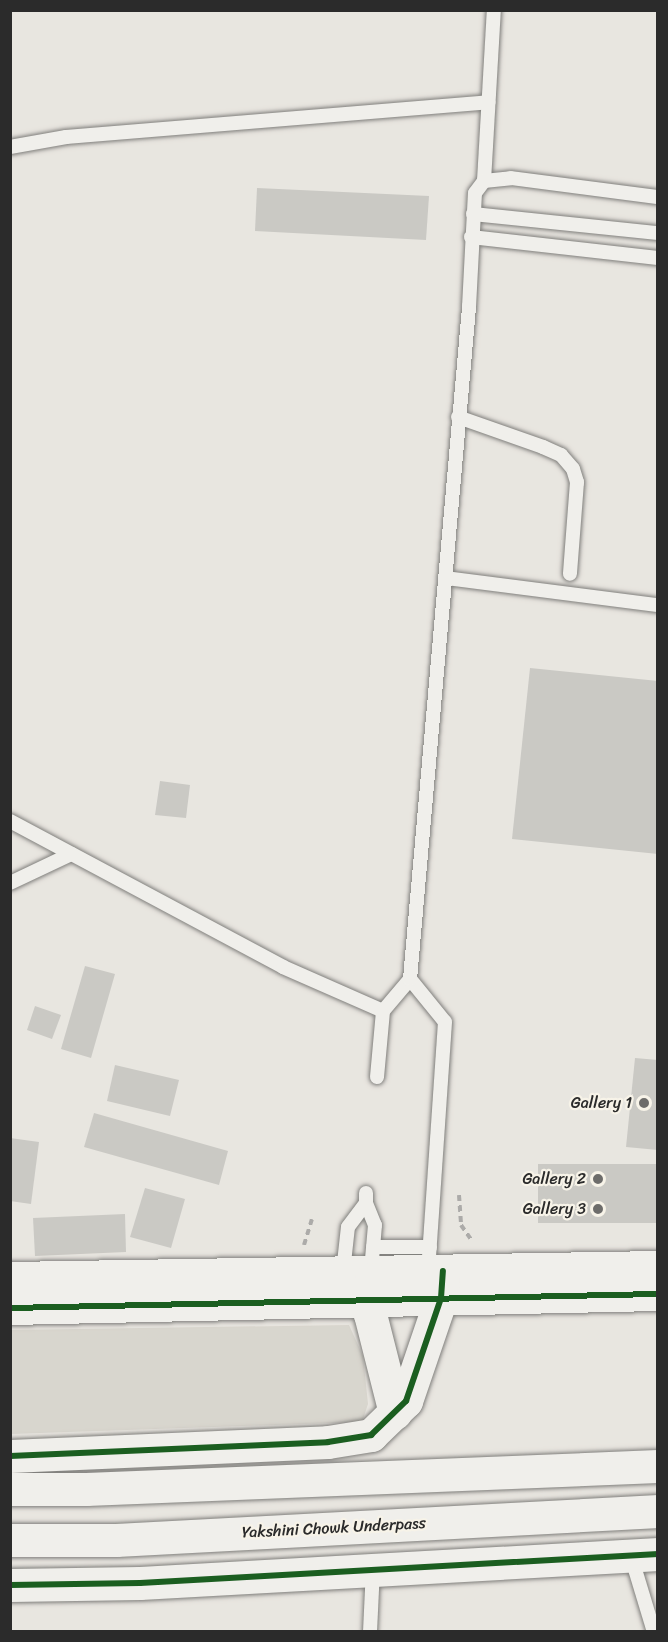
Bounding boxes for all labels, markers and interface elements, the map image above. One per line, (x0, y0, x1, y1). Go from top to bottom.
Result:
place label: Gallery 1 (571, 1093, 632, 1113)
marker: Gallery 1 (637, 1096, 651, 1110)
place label: Gallery 2 (522, 1169, 586, 1189)
marker: Gallery 2 (591, 1172, 605, 1186)
place label: Gallery 3 (523, 1199, 586, 1219)
marker: Gallery 3 (591, 1202, 605, 1216)
street label: Yakshini Chowk Underpass (242, 1514, 426, 1542)

